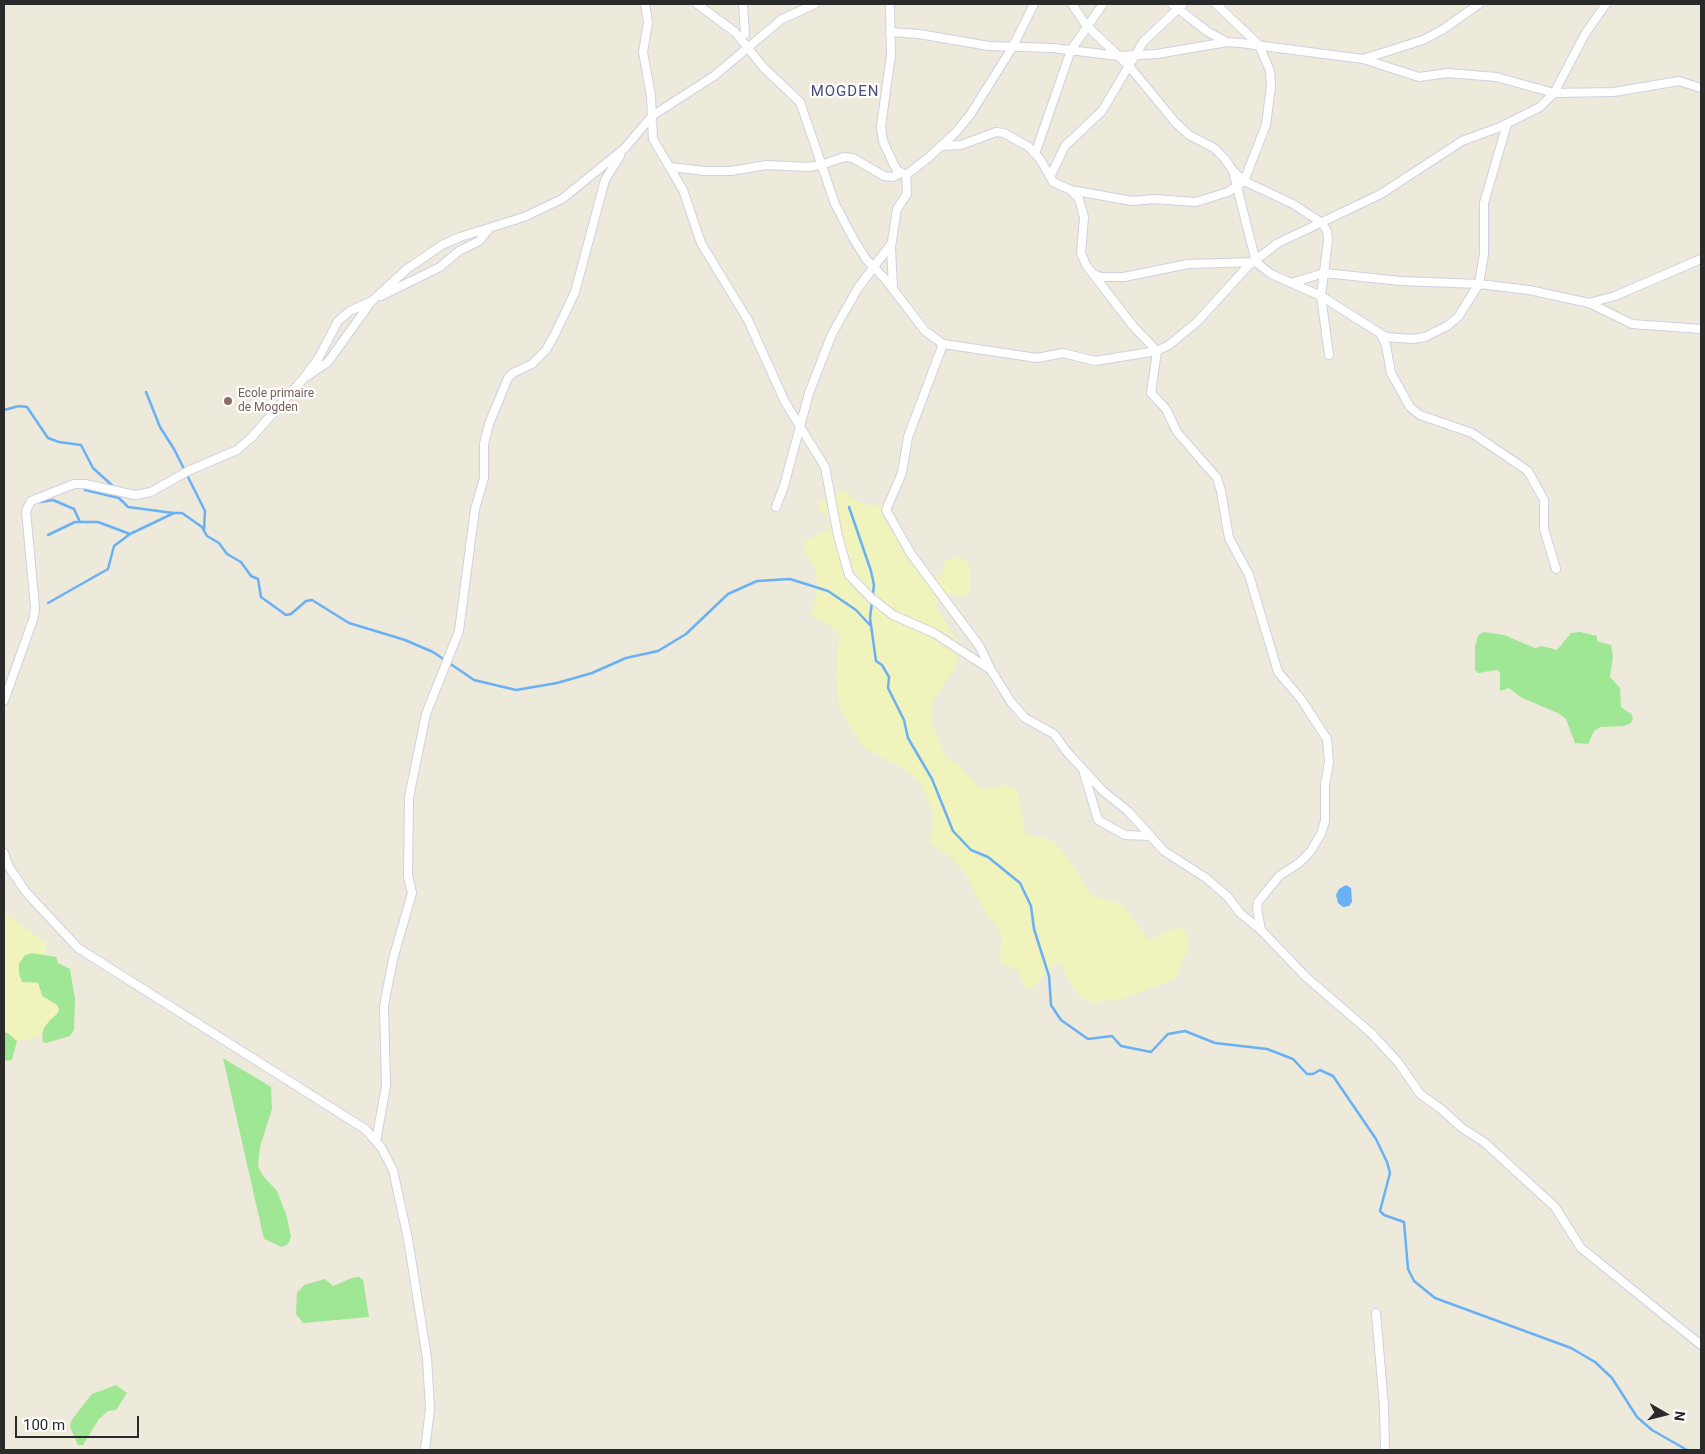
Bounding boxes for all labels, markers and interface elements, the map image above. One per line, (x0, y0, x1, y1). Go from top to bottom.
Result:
district label: MOGDEN (810, 83, 880, 101)
place label: Ecole primaire de Mogden (238, 387, 314, 415)
marker: Ecole primaire de Mogden (222, 395, 234, 407)
north arrow (1640, 1389, 1690, 1439)
scale bar (18, 1406, 141, 1438)
text: N (1671, 1410, 1688, 1422)
text: 100 m (23, 1416, 65, 1434)

